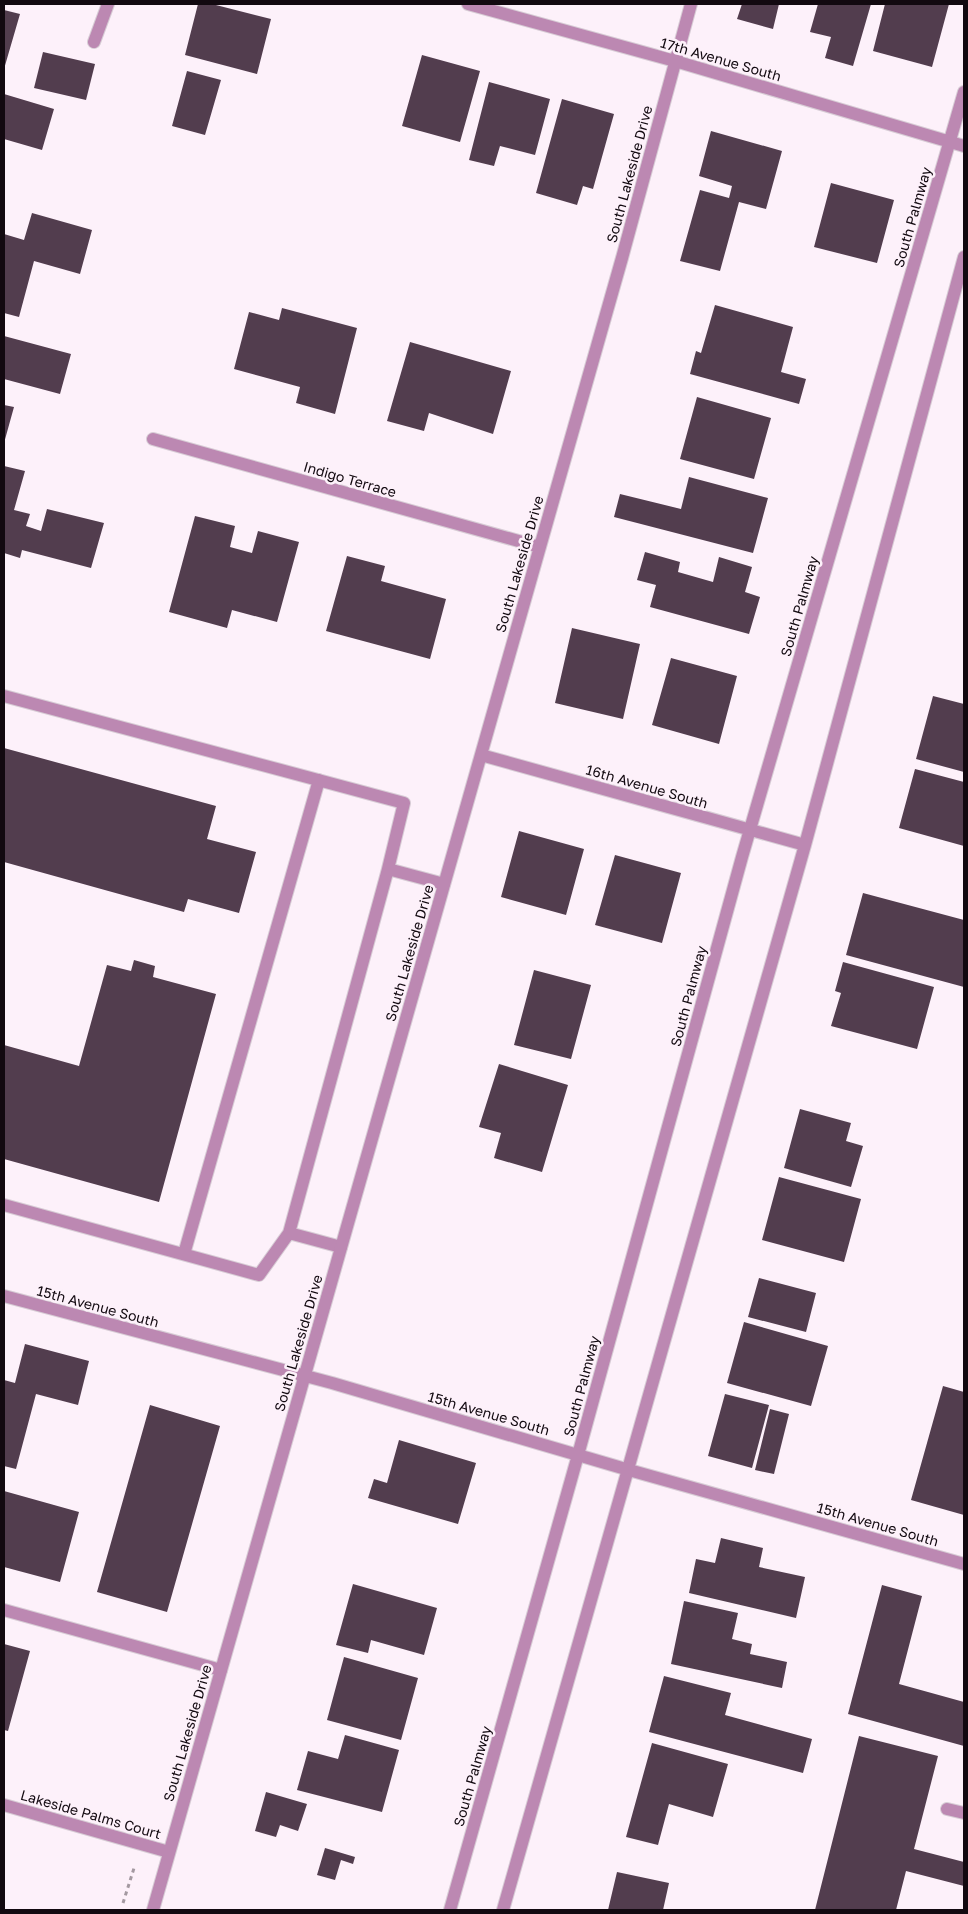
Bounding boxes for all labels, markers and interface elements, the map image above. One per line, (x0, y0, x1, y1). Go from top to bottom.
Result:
street label: 17th Avenue South (659, 34, 783, 84)
street label: South Lakeside Drive (602, 103, 656, 245)
street label: South Palmway (890, 165, 935, 269)
street label: Indigo Terrace (302, 458, 398, 500)
street label: South Lakeside Drive (491, 494, 547, 634)
street label: South Palmway (777, 554, 822, 658)
street label: 16th Avenue South (584, 760, 710, 812)
street label: South Lakeside Drive (381, 883, 437, 1023)
street label: South Palmway (666, 944, 710, 1048)
street label: South Lakeside Drive (270, 1273, 326, 1413)
street label: 15th Avenue South (35, 1282, 161, 1330)
street label: South Palmway (559, 1334, 603, 1438)
street label: 15th Avenue South (426, 1388, 552, 1438)
street label: 15th Avenue South (815, 1499, 941, 1549)
street label: South Lakeside Drive (159, 1663, 215, 1803)
street label: South Palmway (450, 1724, 495, 1828)
street label: Lakeside Palms Court (19, 1786, 163, 1842)

